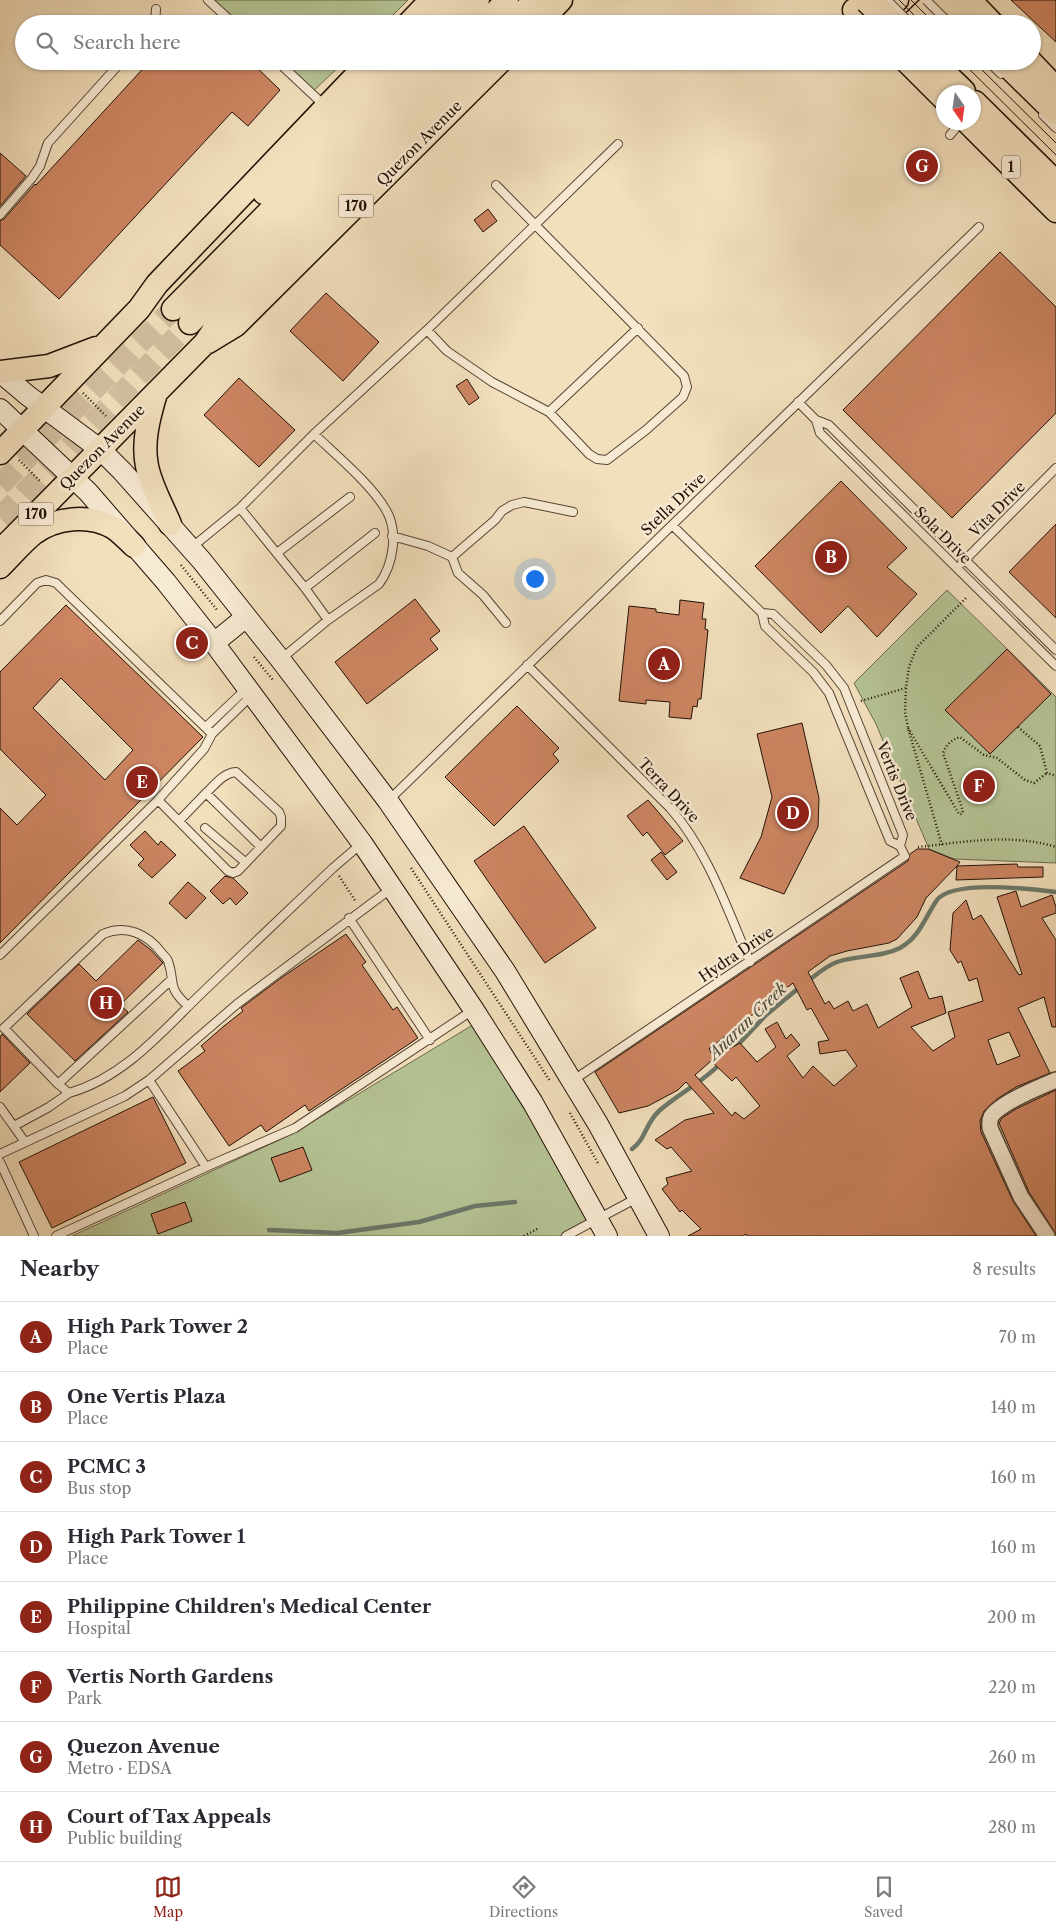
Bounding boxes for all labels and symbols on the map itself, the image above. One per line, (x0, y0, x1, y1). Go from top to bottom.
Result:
north arrow (936, 85, 981, 130)
street label: Quezon Avenue (372, 96, 466, 190)
pin: G (906, 147, 938, 185)
road number: 1 (1002, 156, 1020, 178)
road number: 170 (338, 195, 374, 218)
street label: Quezon Avenue (55, 400, 149, 494)
street label: Stella Drive (637, 469, 709, 539)
street label: Vita Drive (964, 477, 1029, 542)
road number: 170 (18, 502, 54, 526)
street label: Sola Drive (910, 502, 976, 568)
pin: B (815, 538, 847, 576)
your location (522, 566, 548, 592)
pin: C (176, 624, 208, 662)
pin: A (648, 645, 680, 683)
street label: Vertis Drive (872, 738, 921, 823)
street label: Terra Drive (634, 754, 704, 826)
pin: E (126, 763, 158, 801)
pin: F (963, 767, 995, 805)
pin: D (777, 794, 809, 832)
street label: Hydra Drive (695, 922, 777, 986)
water label: Anaran Creek (701, 978, 791, 1066)
pin: H (90, 984, 122, 1022)

